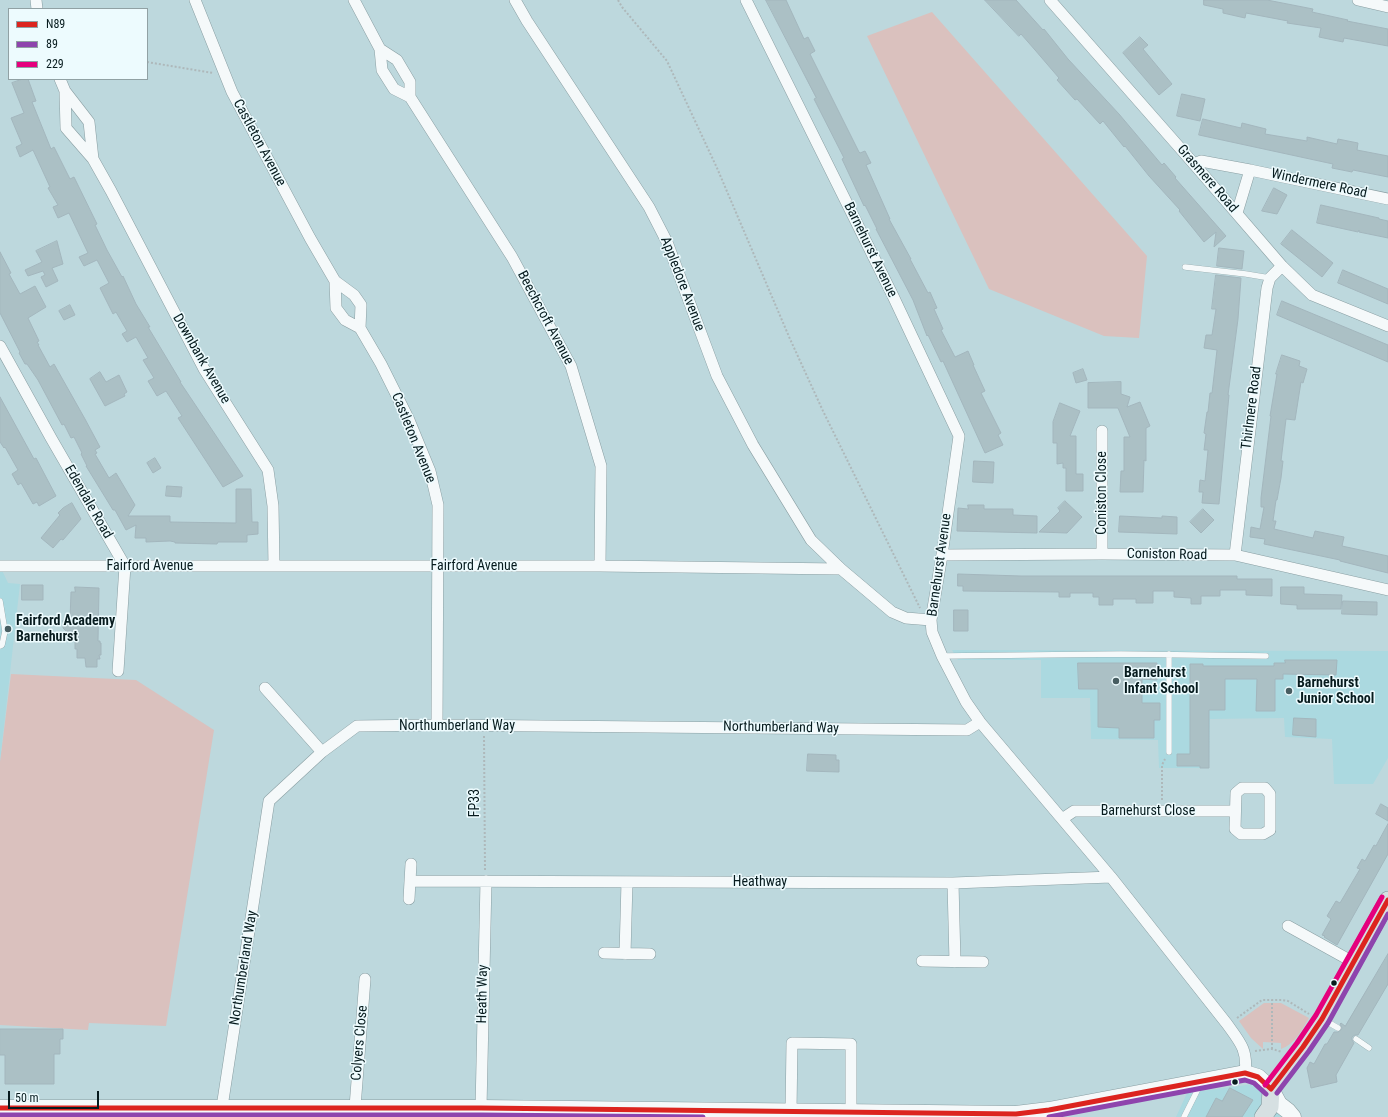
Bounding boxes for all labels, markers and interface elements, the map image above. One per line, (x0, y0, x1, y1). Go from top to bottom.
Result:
legend (8, 8, 148, 80)
text: N89 (46, 17, 65, 31)
text: 89 (46, 37, 58, 51)
text: 229 (46, 57, 64, 71)
street label: Castleton Avenue (229, 97, 289, 189)
street label: Grasmere Road (1173, 142, 1241, 216)
street label: Windermere Road (1270, 166, 1368, 202)
street label: Barnehurst Avenue (840, 200, 900, 300)
street label: Appledore Avenue (656, 234, 708, 334)
street label: Beechcroft Avenue (513, 268, 577, 368)
street label: Downbank Avenue (168, 311, 234, 407)
street label: Thirlmere Road (1239, 365, 1265, 451)
street label: Castleton Avenue (387, 390, 439, 486)
street label: Coniston Close (1094, 451, 1110, 535)
street label: Edendale Road (60, 462, 116, 542)
street label: Barnehurst Avenue (924, 512, 956, 618)
street label: Coniston Road (1127, 546, 1207, 564)
street label: Fairford Avenue (107, 558, 193, 574)
street label: Fairford Avenue (431, 558, 517, 574)
place label: Fairford Academy Barnehurst (16, 613, 115, 646)
marker: Fairford Academy Barnehurst (3, 624, 13, 634)
place label: Barnehurst Infant School (1124, 665, 1199, 698)
place label: Barnehurst Junior School (1297, 675, 1374, 708)
marker: Barnehurst Infant School (1111, 676, 1121, 686)
marker: Barnehurst Junior School (1284, 686, 1294, 696)
street label: Northumberland Way (399, 718, 515, 734)
street label: Northumberland Way (723, 719, 839, 737)
street label: FP33 (467, 789, 483, 817)
street label: Barnehurst Close (1101, 803, 1195, 819)
street label: Heathway (733, 874, 787, 890)
street label: Northumberland Way (227, 909, 261, 1027)
street label: Heath Way (474, 964, 492, 1024)
unlabelled marker (1329, 978, 1339, 988)
street label: Colyers Close (348, 1005, 372, 1081)
unlabelled marker (1230, 1077, 1240, 1087)
scale bar (10, 1083, 101, 1109)
text: 50 m (15, 1091, 39, 1105)

